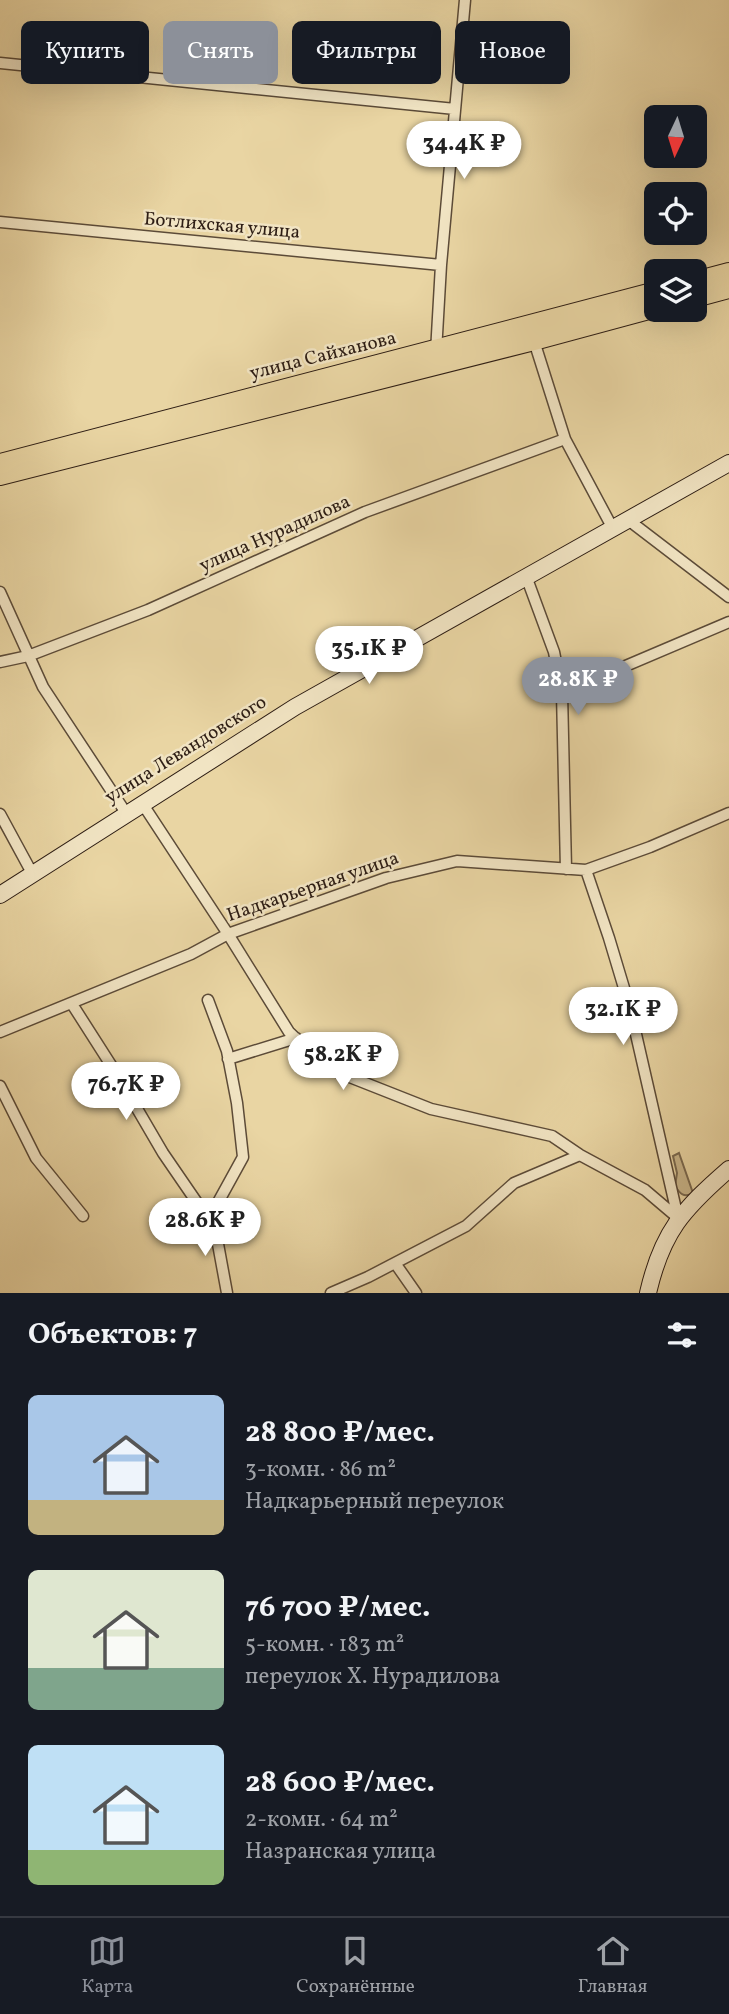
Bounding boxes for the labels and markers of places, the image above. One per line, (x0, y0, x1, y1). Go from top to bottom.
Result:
pin: 34.4K ₽ (399, 122, 529, 181)
pin: 35.1K ₽ (304, 626, 434, 686)
pin: 28.8K ₽ (513, 658, 643, 717)
pin: 32.1K ₽ (558, 988, 688, 1047)
pin: 58.2K ₽ (278, 1032, 408, 1092)
pin: 76.7K ₽ (61, 1062, 191, 1122)
pin: 28.6K ₽ (140, 1198, 270, 1258)

